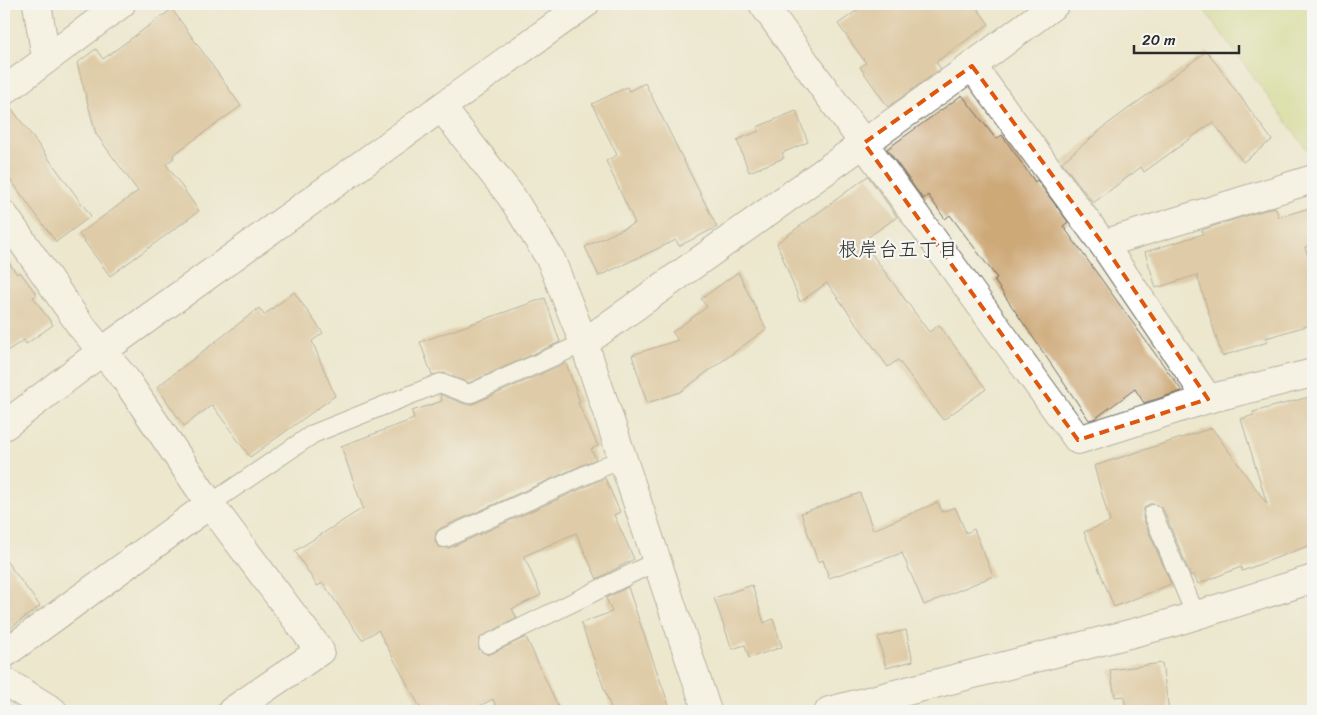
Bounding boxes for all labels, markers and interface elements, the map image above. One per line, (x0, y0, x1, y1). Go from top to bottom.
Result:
scale bar (1134, 22, 1240, 54)
text: 20 m (1142, 27, 1176, 53)
district label: 根岸台五丁目 (838, 232, 958, 267)

